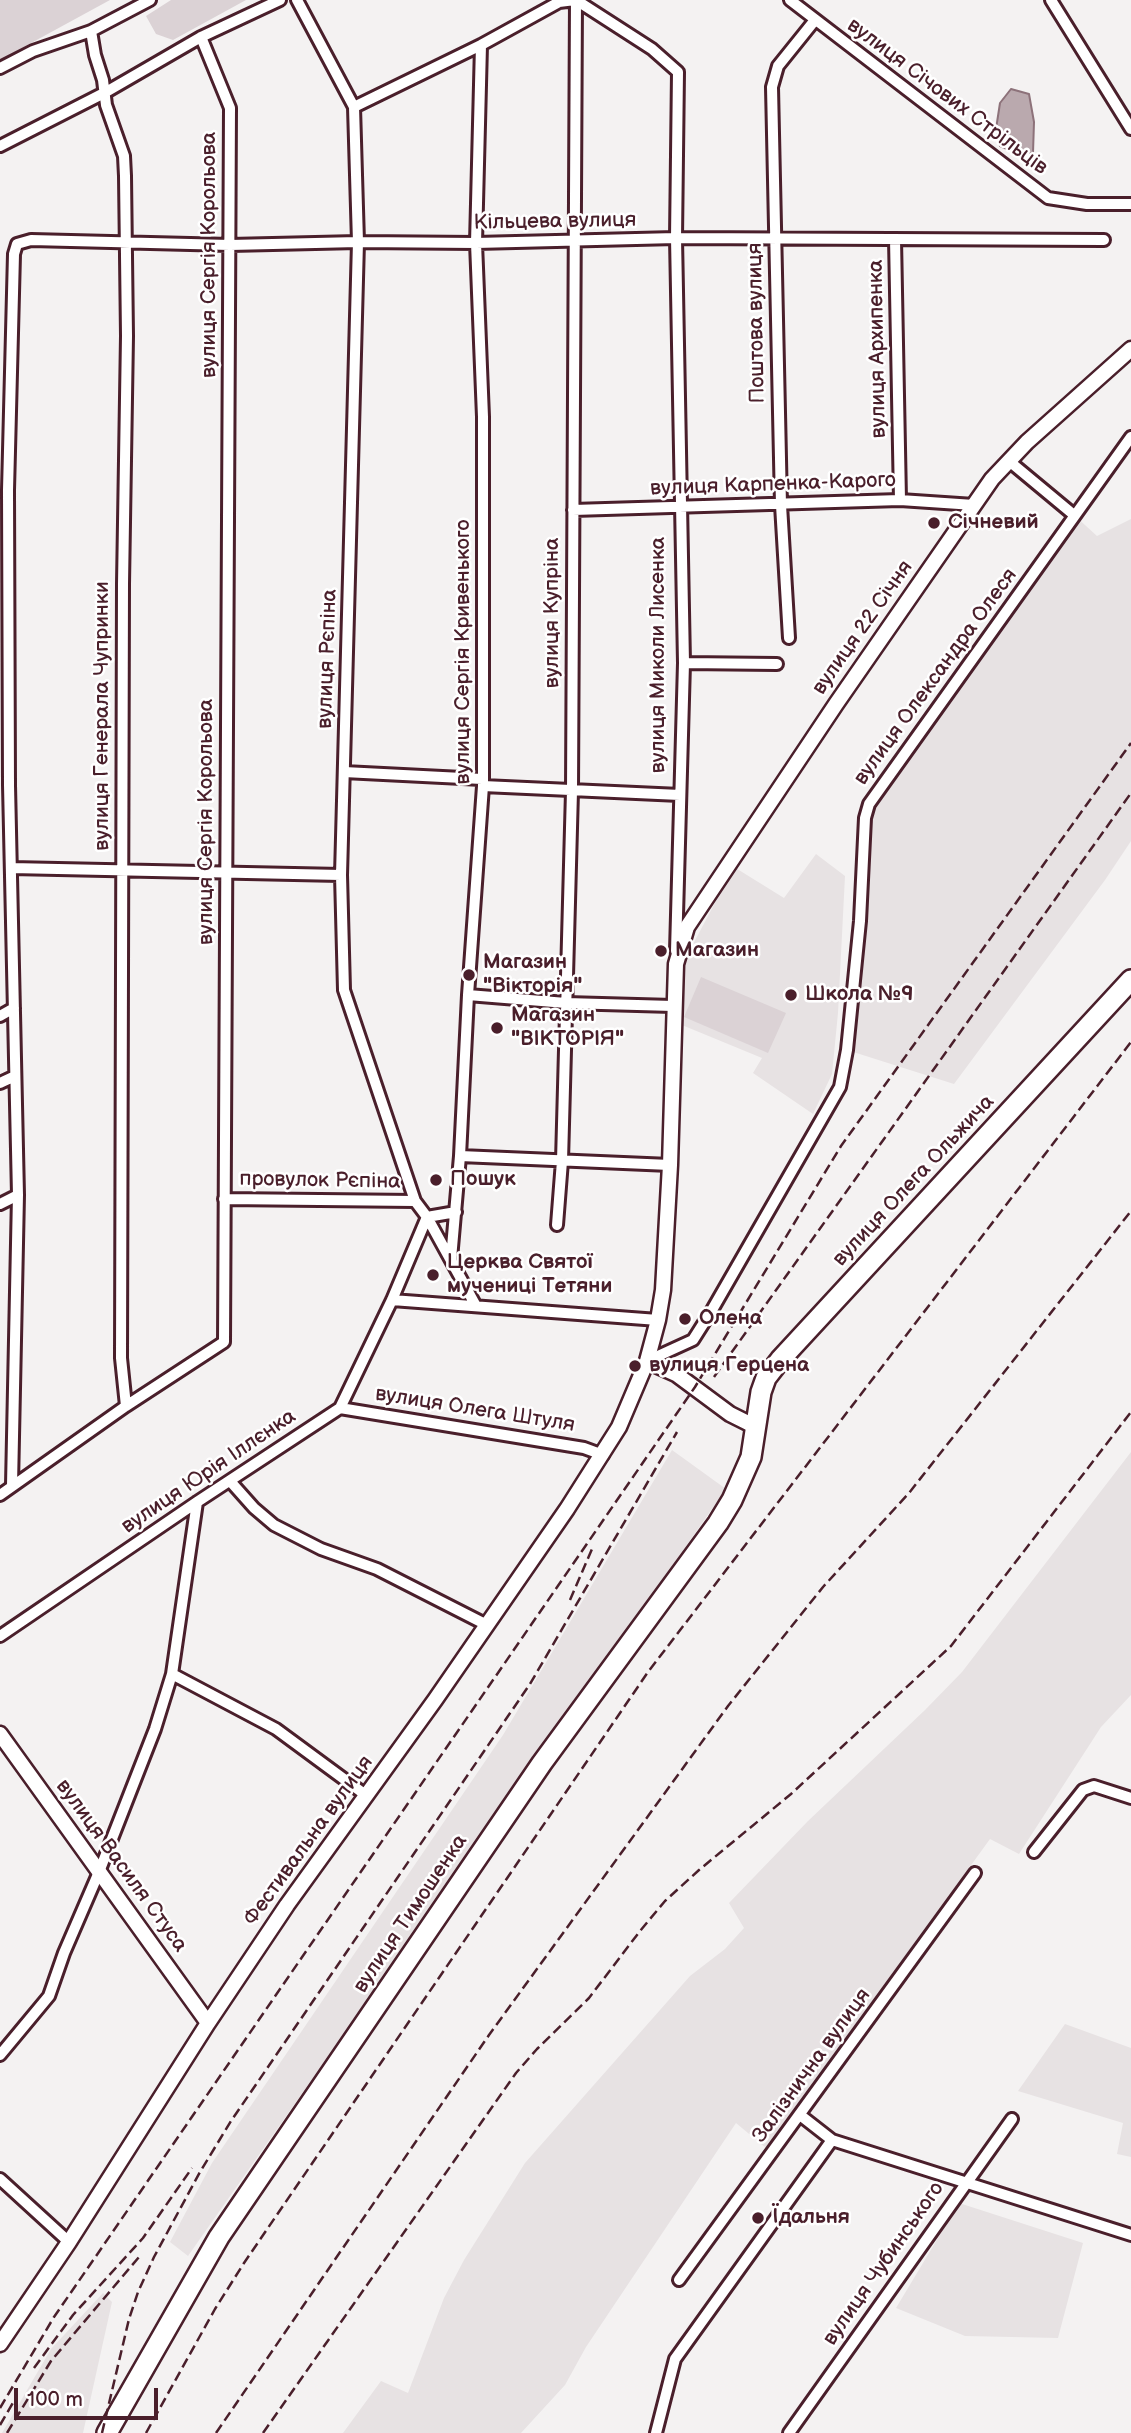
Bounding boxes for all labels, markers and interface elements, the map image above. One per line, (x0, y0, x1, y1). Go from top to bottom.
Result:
street label: вулиця Січових Стрільців (842, 13, 1052, 181)
street label: вулиця Сергія Корольова (197, 132, 223, 378)
street label: Кільцева вулиця (474, 208, 636, 236)
street label: Поштова вулиця (743, 242, 771, 404)
street label: вулиця Архипенка (864, 260, 892, 438)
street label: вулиця Карпенка-Карого (650, 468, 896, 502)
place label: Січневий (948, 510, 1039, 536)
marker: Січневий (926, 515, 942, 531)
street label: вулиця Сергія Кривенького (451, 520, 477, 784)
street label: вулиця Миколи Лисенка (646, 537, 672, 773)
street label: вулиця Купріна (540, 538, 566, 688)
street label: вулиця 22 Січня (807, 556, 919, 700)
street label: вулиця Олександра Олеся (849, 564, 1023, 790)
street label: вулиця Генерала Чупринки (90, 581, 116, 851)
street label: вулиця Рєпіна (313, 589, 343, 729)
street label: вулиця Сергія Корольова (194, 699, 220, 945)
place label: Магазин (675, 938, 759, 964)
marker: Магазин (653, 943, 669, 959)
place label: Магазин "Вікторія" (483, 950, 582, 1000)
marker: Магазин "Вікторія" (461, 967, 477, 983)
place label: Школа №9 (805, 982, 914, 1008)
marker: Школа №9 (783, 987, 799, 1003)
place label: Магазин "ВІКТОРІЯ" (511, 1003, 624, 1053)
marker: Магазин "ВІКТОРІЯ" (489, 1020, 505, 1036)
street label: вулиця Олега Ольжича (828, 1090, 1000, 1272)
street label: провулок Рєпіна (239, 1167, 401, 1195)
place label: Пошук (450, 1167, 516, 1193)
marker: Пошук (428, 1172, 444, 1188)
place label: Церква Святої мучениці Тетяни (447, 1250, 612, 1300)
marker: Церква Святої мучениці Тетяни (425, 1267, 441, 1283)
place label: Олена (699, 1306, 762, 1332)
marker: Олена (677, 1311, 693, 1327)
place label: вулиця Герцена (649, 1353, 809, 1379)
marker: вулиця Герцена (627, 1358, 643, 1374)
street label: вулиця Олега Штуля (373, 1382, 577, 1438)
street label: вулиця Юрія Іллєнка (117, 1404, 301, 1540)
street label: Фестивальна вулиця (239, 1751, 379, 1931)
street label: вулиця Василя Стуса (50, 1775, 192, 1957)
street label: вулиця Тимошенка (349, 1830, 473, 1998)
street label: Залізнична вулиця (748, 1984, 876, 2148)
street label: вулиця Чубинського (818, 2177, 950, 2351)
place label: Їдальня (772, 2205, 850, 2231)
marker: Їдальня (750, 2210, 766, 2226)
scale bar (18, 2374, 161, 2418)
text: 100 m (27, 2387, 83, 2412)

